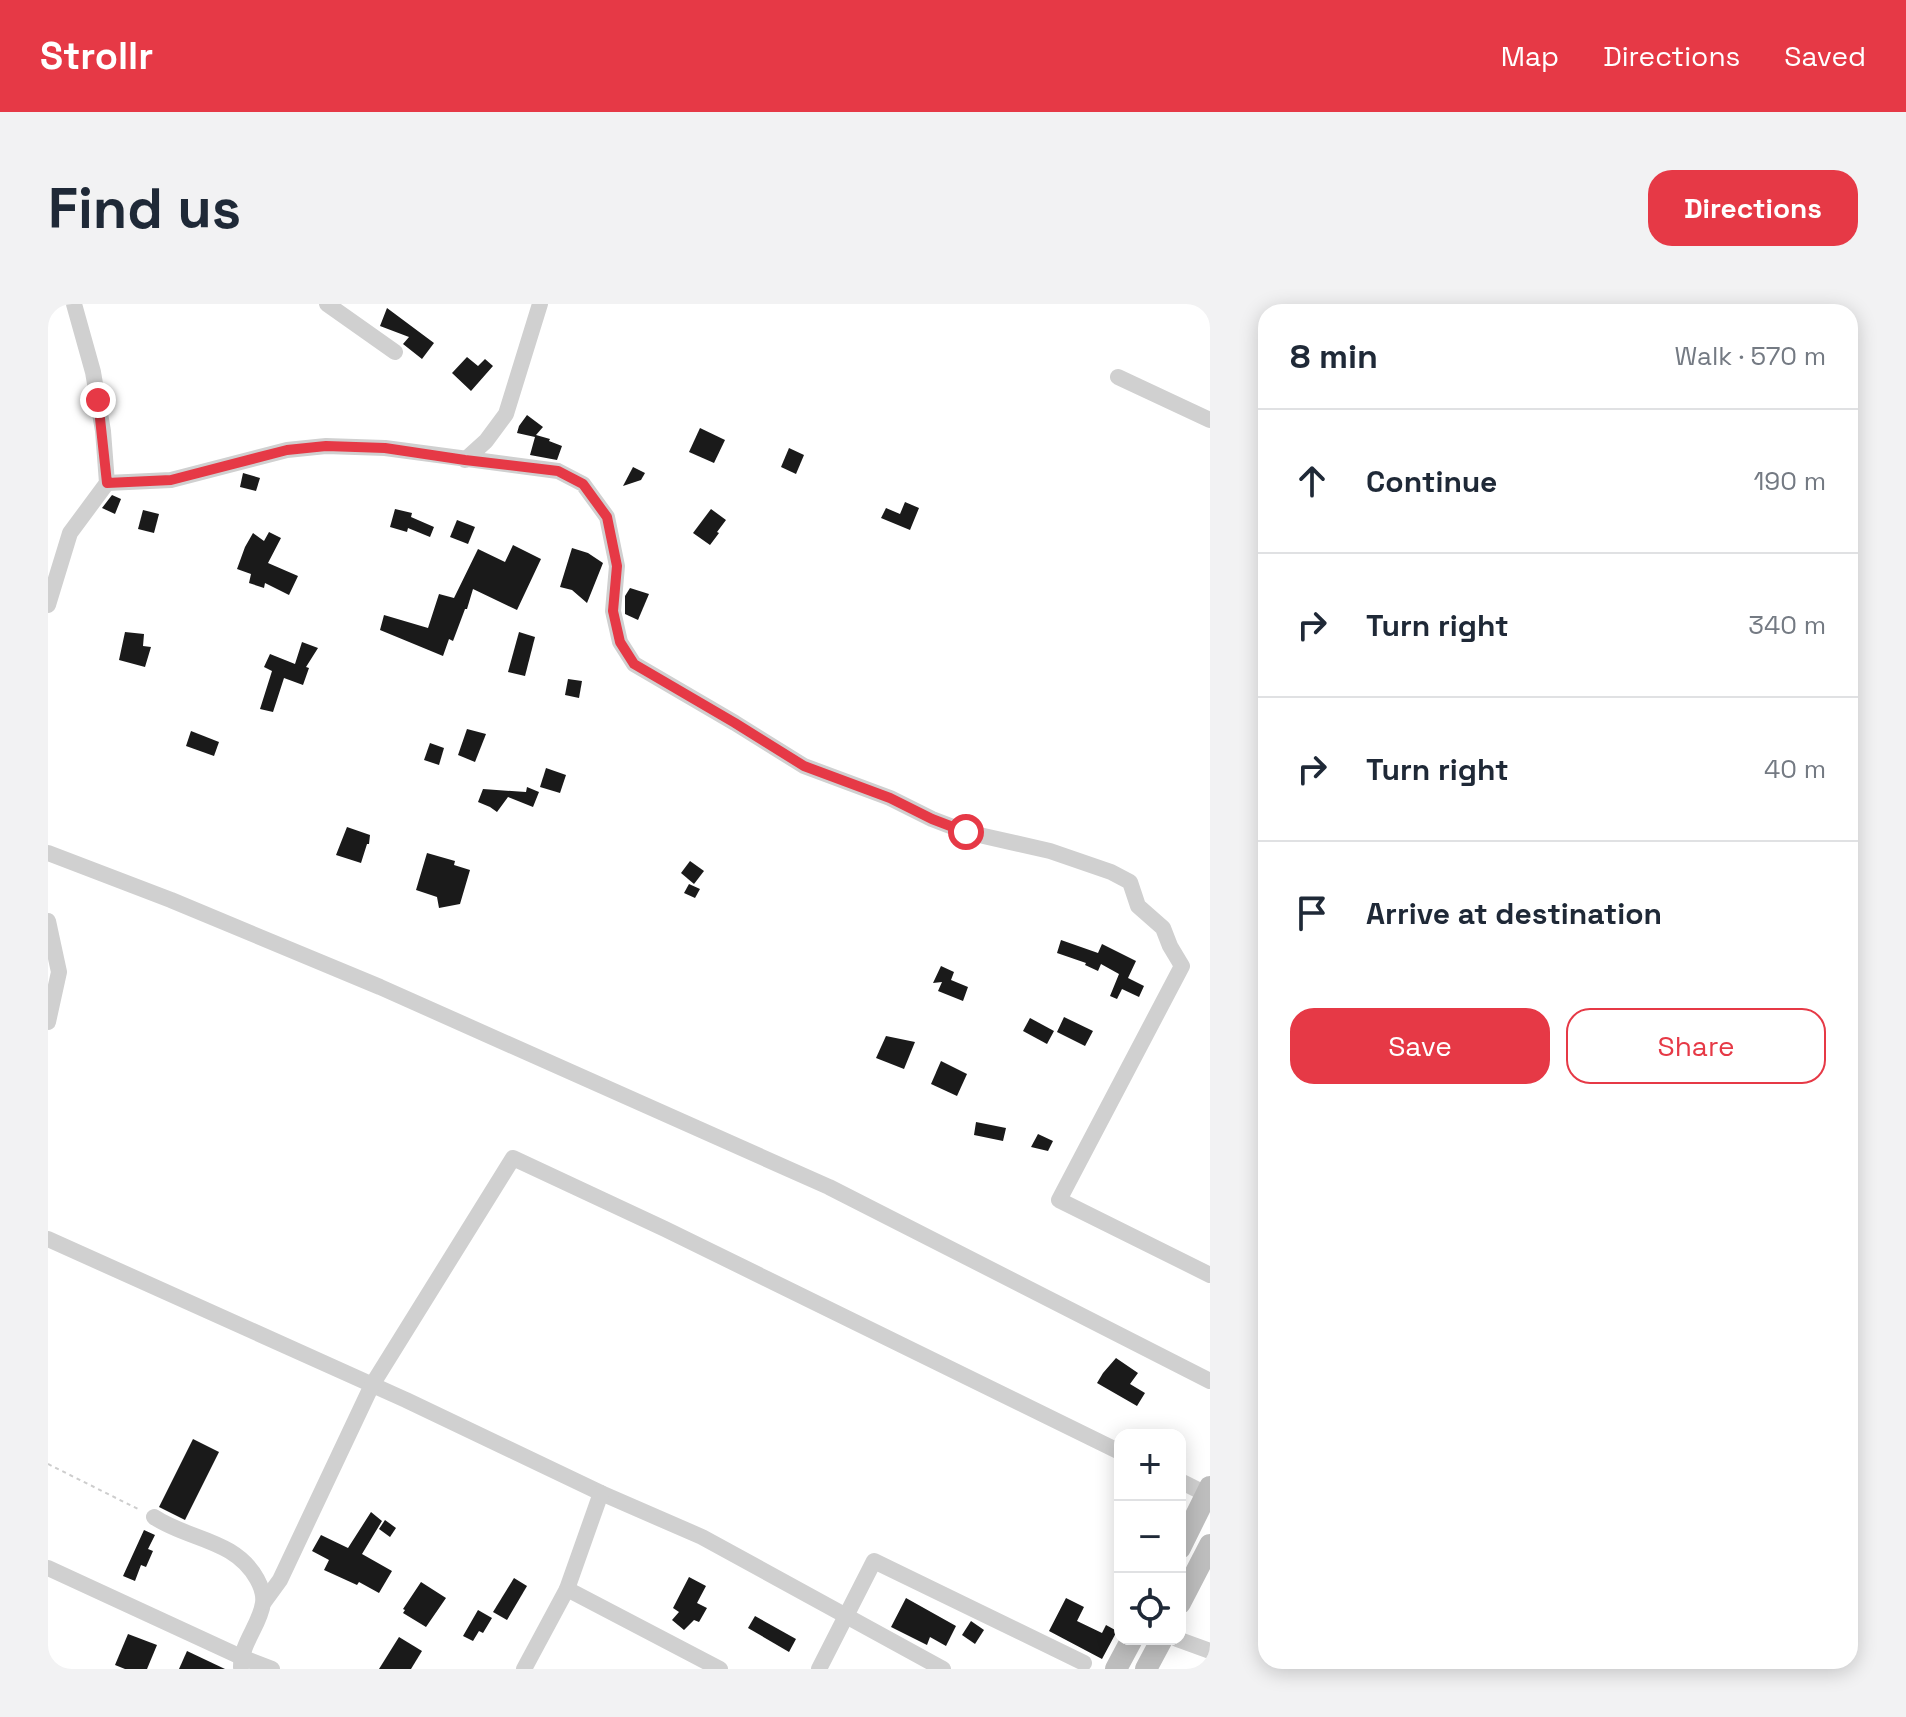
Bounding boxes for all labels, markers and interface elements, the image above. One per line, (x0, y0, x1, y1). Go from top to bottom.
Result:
text: Strollr (40, 32, 153, 80)
text: Map (1501, 38, 1559, 74)
text: Directions (1603, 38, 1740, 74)
text: Saved (1784, 38, 1866, 74)
button: Directions (1648, 170, 1858, 246)
text: Find us (48, 173, 241, 244)
text: 8 min (1290, 335, 1378, 378)
text: Walk · 570 m (1675, 339, 1826, 373)
route end (80, 382, 116, 418)
icon: ahead (1290, 459, 1334, 503)
text: Continue (1366, 462, 1497, 501)
text: 190 m (1754, 464, 1826, 498)
icon: right (1290, 603, 1334, 647)
text: Turn right (1366, 606, 1509, 645)
text: 340 m (1748, 608, 1826, 642)
icon: right (1290, 747, 1334, 791)
text: Turn right (1366, 750, 1509, 789)
text: 40 m (1764, 752, 1826, 786)
route start (948, 814, 984, 850)
icon: arrive (1290, 891, 1334, 935)
text: Arrive at destination (1366, 894, 1662, 933)
button: Save (1290, 1008, 1550, 1084)
button: Share (1566, 1008, 1826, 1084)
map controls (1114, 1429, 1186, 1645)
button: + (1114, 1429, 1186, 1501)
button: − (1114, 1501, 1186, 1573)
button: locate (1114, 1573, 1186, 1645)

